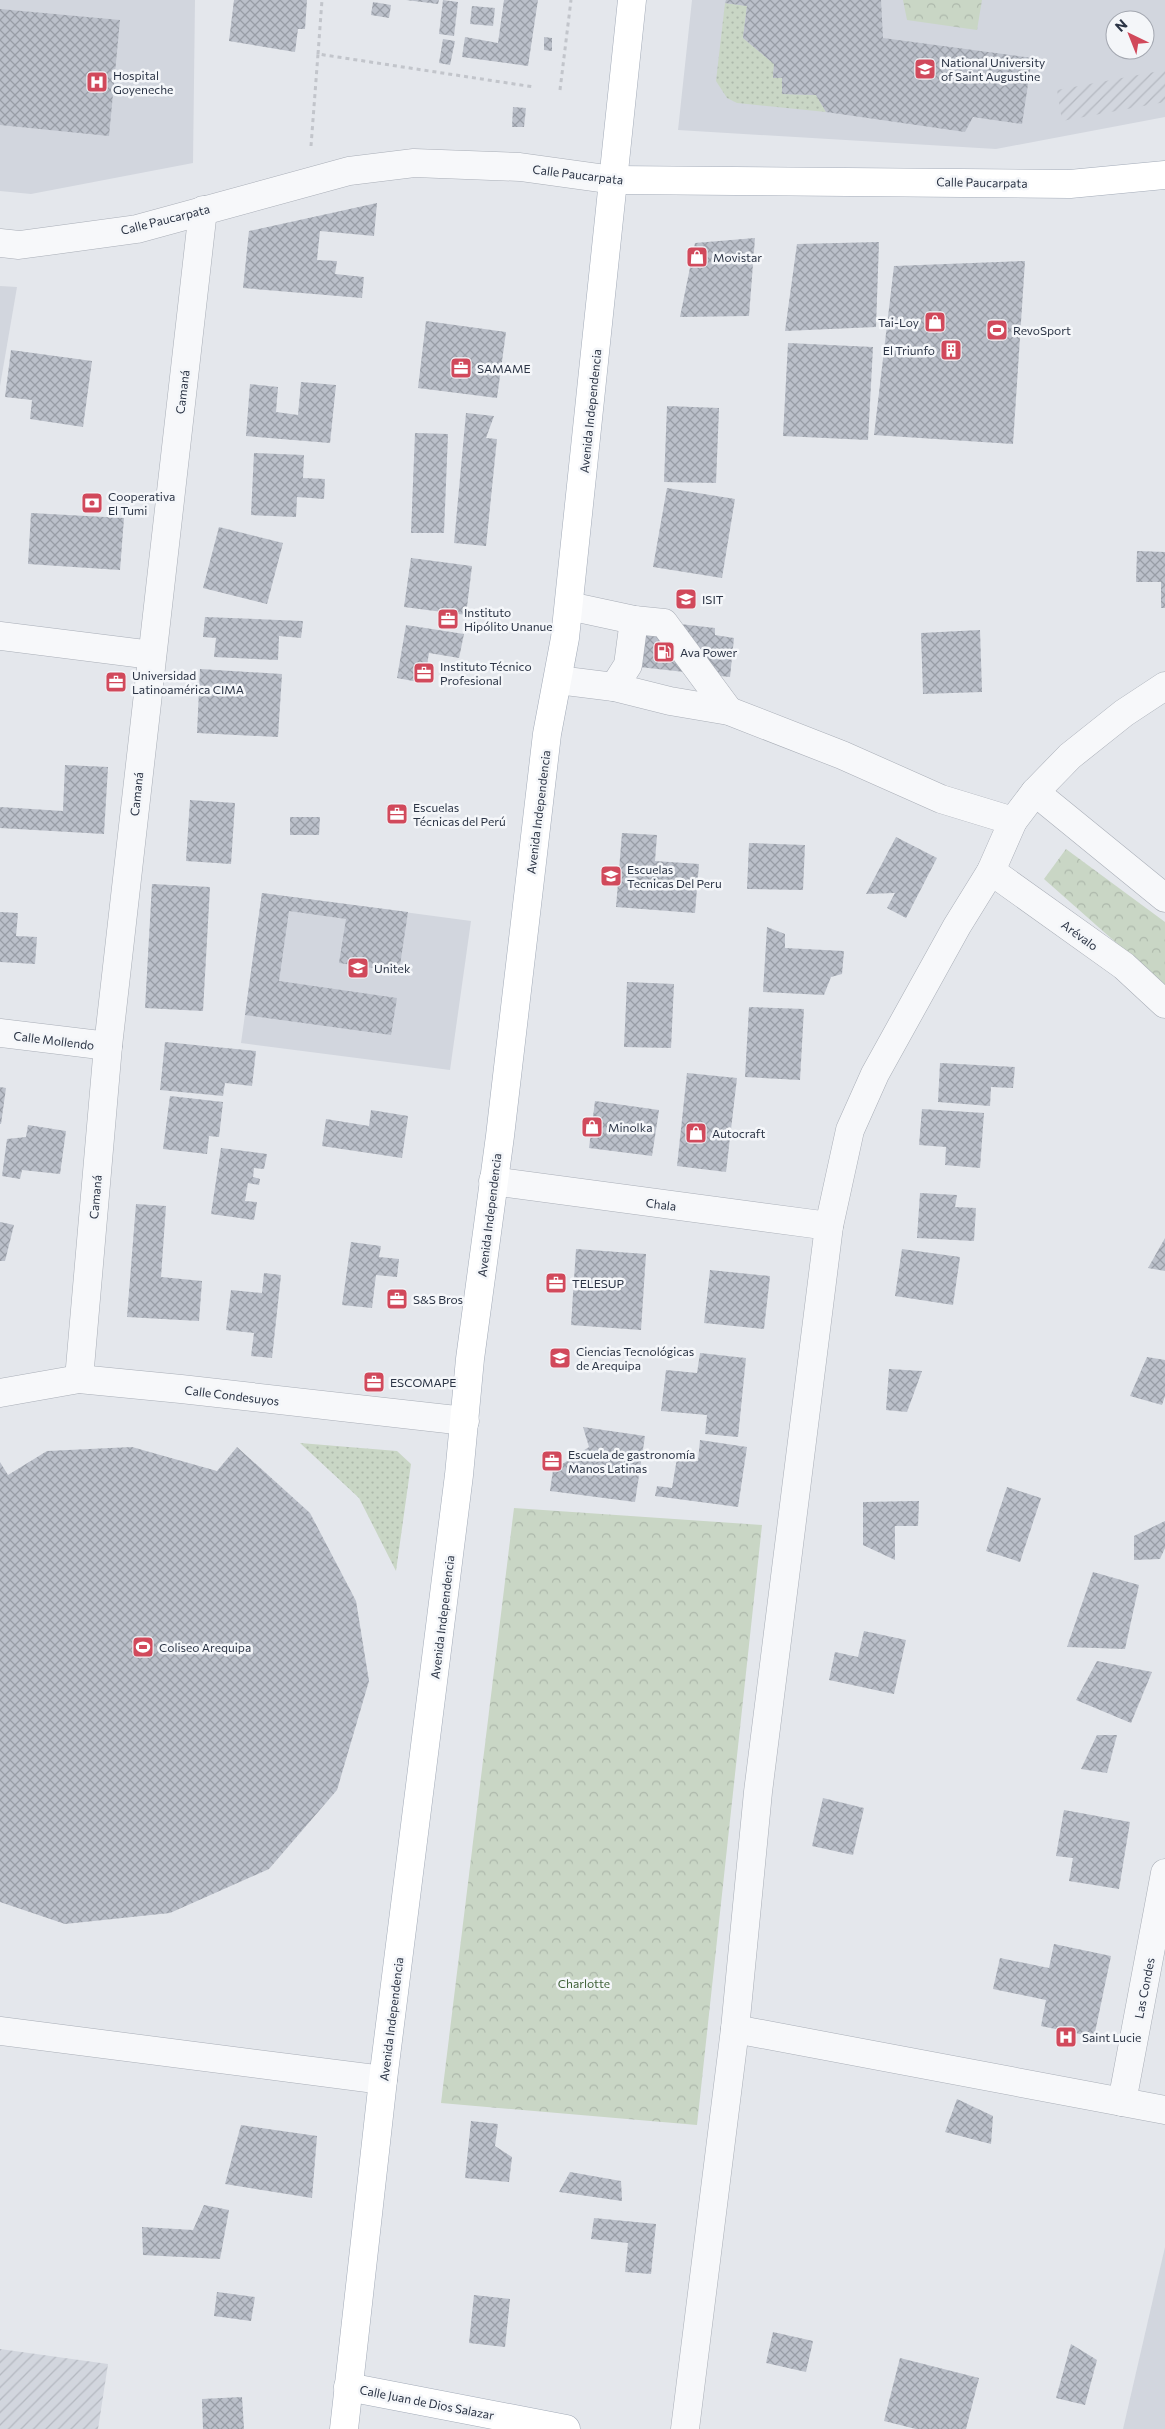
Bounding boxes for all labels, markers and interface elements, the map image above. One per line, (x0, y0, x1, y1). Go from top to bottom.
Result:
north arrow (1105, 10, 1155, 60)
text: N (1111, 15, 1130, 35)
place label: National University of Saint Augustine (941, 55, 1045, 83)
school or university icon: National University of Saint Augustine (913, 57, 937, 81)
place label: Hospital Goyeneche (113, 68, 173, 96)
hospital icon: Hospital Goyeneche (85, 70, 109, 94)
street label: Calle Paucarpata (532, 161, 624, 187)
street label: Calle Paucarpata (936, 174, 1028, 190)
street label: Calle Paucarpata (119, 201, 211, 237)
shop icon: Movistar (685, 245, 709, 269)
place label: Movistar (713, 250, 762, 264)
shop icon: Tai-Loy (923, 310, 947, 334)
place label: Tai-Loy (878, 315, 919, 329)
sports icon: RevoSport (985, 318, 1009, 342)
place label: RevoSport (1013, 323, 1071, 337)
building icon: El Triunfo (939, 338, 963, 362)
place label: El Triunfo (883, 343, 935, 357)
street label: Avenida Independencia (577, 348, 603, 474)
office icon: SAMAME (449, 356, 473, 380)
place label: SAMAME (477, 361, 531, 375)
street label: Camaná (172, 369, 192, 415)
place label: Cooperativa El Tumi (108, 489, 175, 517)
bank icon: Cooperativa El Tumi (80, 491, 104, 515)
school or university icon: ISIT (674, 587, 698, 611)
place label: ISIT (702, 592, 724, 606)
place label: Instituto Hipólito Unanue (464, 605, 553, 633)
office icon: Instituto Hipólito Unanue (436, 607, 460, 631)
fuel station icon: Ava Power (652, 640, 676, 664)
place label: Ava Power (680, 645, 737, 659)
place label: Instituto Técnico Profesional (440, 659, 532, 687)
office icon: Instituto Técnico Profesional (412, 661, 436, 685)
place label: Universidad Latinoamérica CIMA (132, 668, 244, 696)
office icon: Universidad Latinoamérica CIMA (104, 670, 128, 694)
street label: Avenida Independencia (523, 749, 553, 875)
street label: Camaná (127, 771, 145, 817)
place label: Escuelas Técnicas del Perú (413, 800, 506, 828)
office icon: Escuelas Técnicas del Perú (385, 802, 409, 826)
place label: Escuelas Tecnicas Del Peru (627, 862, 722, 890)
school or university icon: Escuelas Tecnicas Del Peru (599, 864, 623, 888)
street label: Arévalo (1059, 917, 1101, 953)
school or university icon: Unitek (346, 956, 370, 980)
place label: Unitek (374, 961, 411, 975)
street label: Calle Mollendo (13, 1028, 95, 1052)
shop icon: Minolka (580, 1115, 604, 1139)
place label: Minolka (608, 1120, 652, 1134)
shop icon: Autocraft (684, 1121, 708, 1145)
place label: Autocraft (712, 1126, 765, 1140)
street label: Avenida Independencia (474, 1152, 504, 1278)
street label: Camaná (86, 1174, 104, 1220)
street label: Chala (645, 1195, 677, 1213)
office icon: TELESUP (544, 1271, 568, 1295)
place label: TELESUP (572, 1276, 625, 1290)
office icon: S&S Bros (385, 1287, 409, 1311)
place label: S&S Bros (413, 1292, 463, 1306)
place label: Ciencias Tecnológicas de Arequipa (576, 1344, 694, 1372)
school or university icon: Ciencias Tecnológicas de Arequipa (548, 1346, 572, 1370)
office icon: ESCOMAPE (362, 1370, 386, 1394)
place label: ESCOMAPE (390, 1375, 456, 1389)
street label: Calle Condesuyos (184, 1382, 280, 1408)
place label: Escuela de gastronomía Manos Latinas (568, 1447, 695, 1475)
office icon: Escuela de gastronomía Manos Latinas (540, 1449, 564, 1473)
street label: Avenida Independencia (427, 1554, 457, 1680)
sports icon: Coliseo Arequipa (131, 1635, 155, 1659)
place label: Coliseo Arequipa (159, 1640, 251, 1654)
street label: Avenida Independencia (376, 1956, 406, 2082)
street label: Las Condes (1131, 1956, 1157, 2020)
park label: Charlotte (558, 1976, 610, 1990)
hospital icon: Saint Lucie (1054, 2025, 1078, 2049)
place label: Saint Lucie (1082, 2030, 1141, 2044)
street label: Calle Juan de Dios Salazar (358, 2382, 496, 2423)

